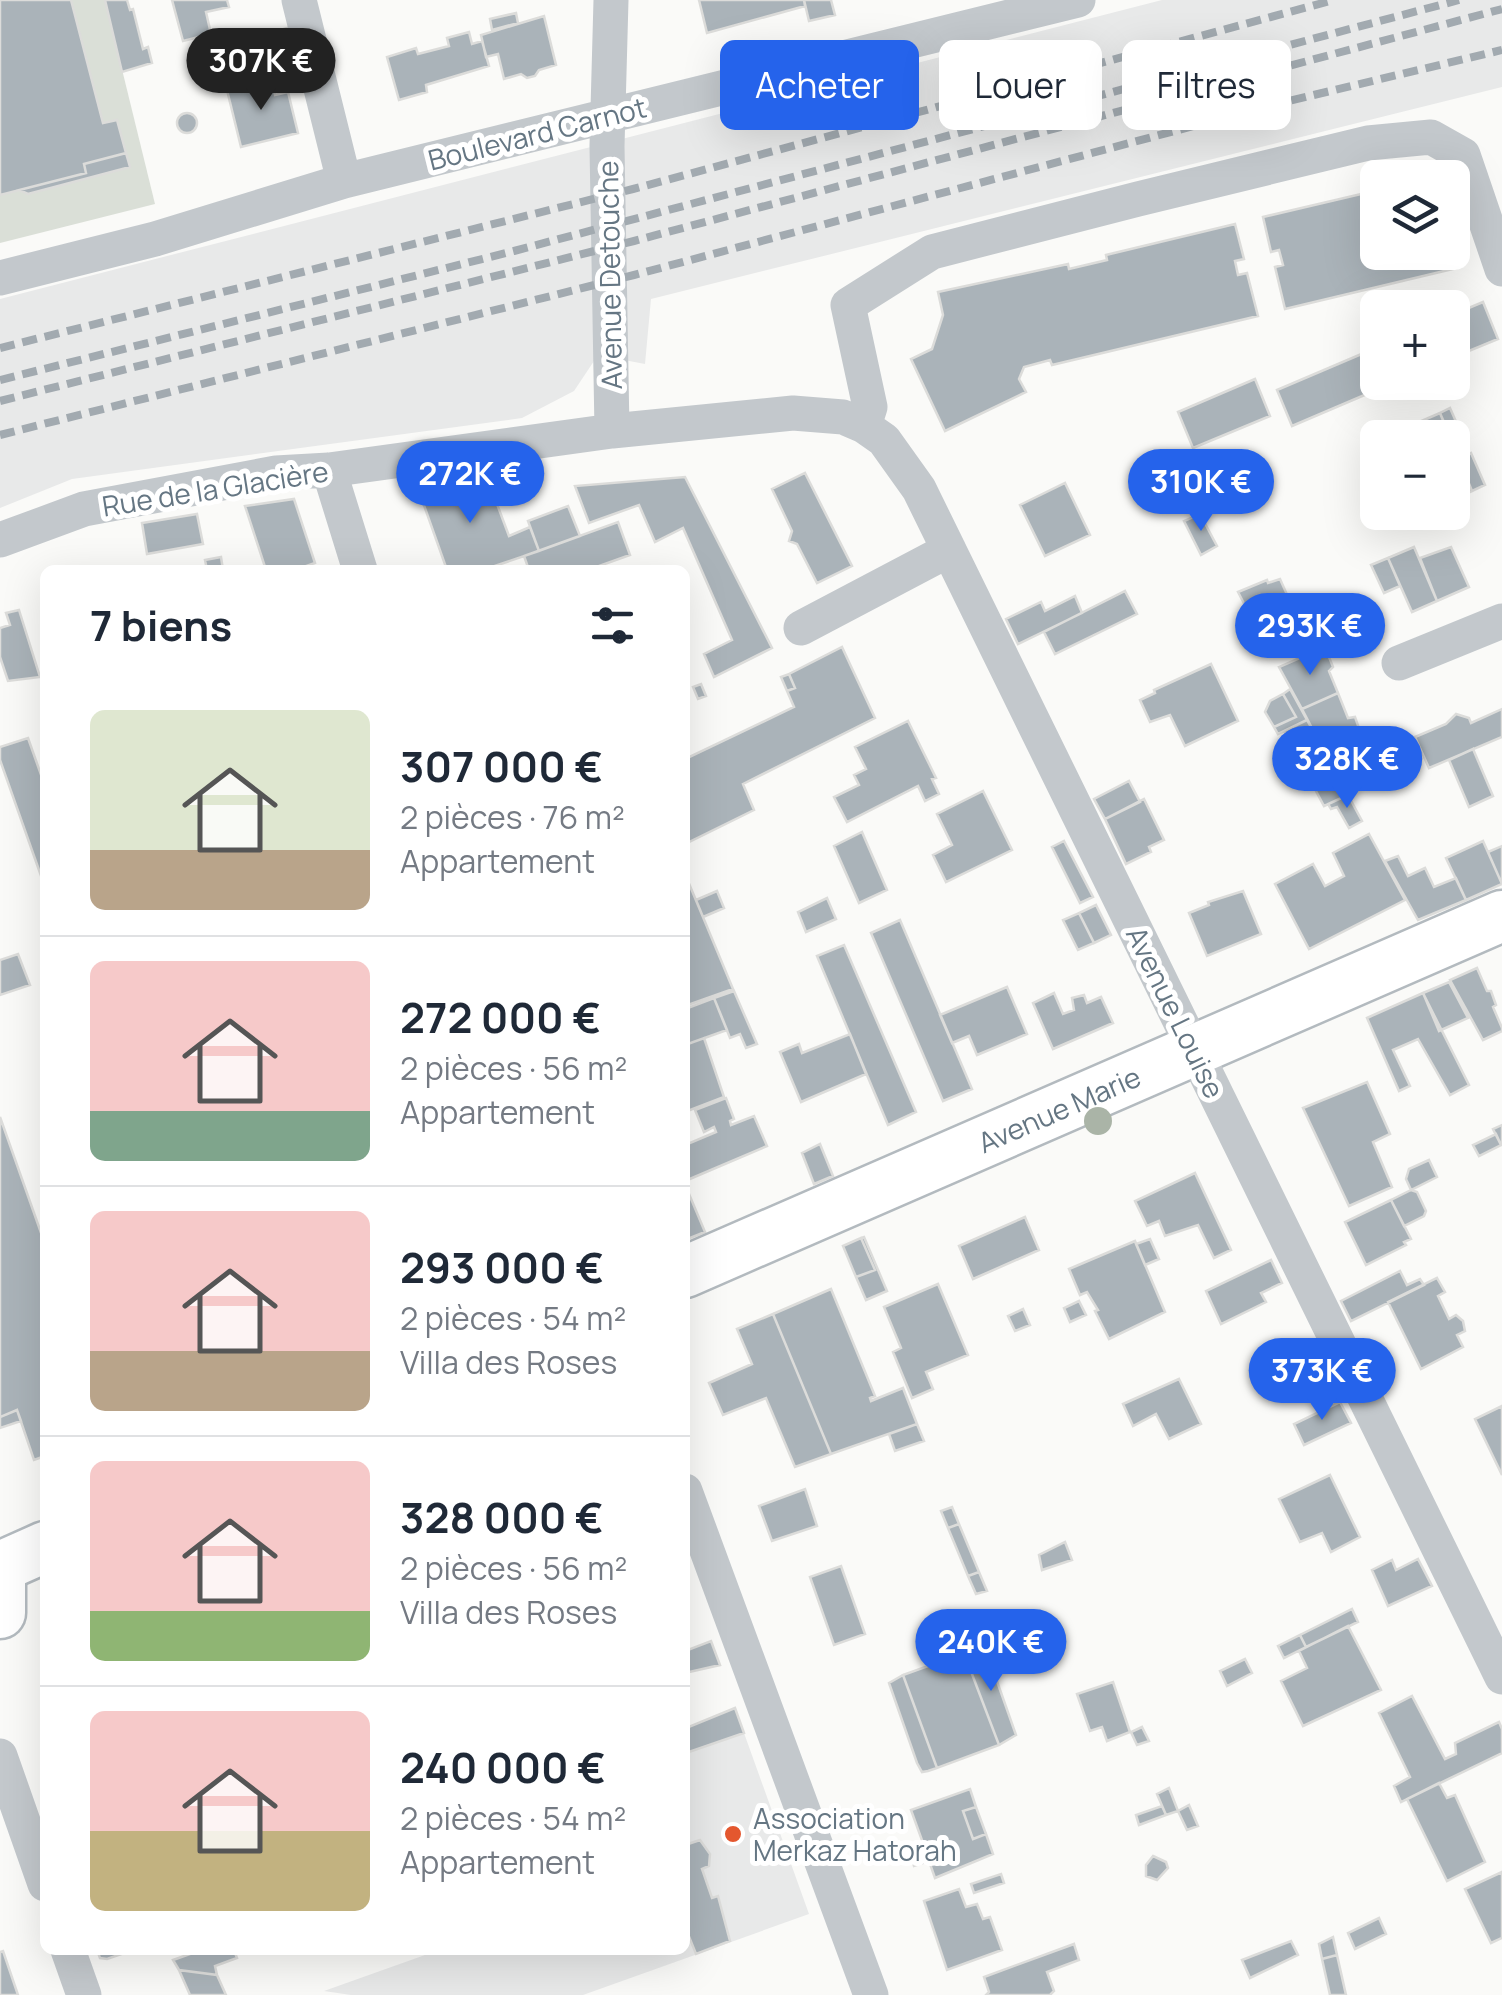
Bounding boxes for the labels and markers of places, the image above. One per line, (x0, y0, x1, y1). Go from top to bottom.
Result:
pin: 307K € (180, 28, 342, 113)
pin: 272K € (389, 441, 551, 526)
pin: 310K € (1120, 449, 1282, 534)
pin: 293K € (1229, 593, 1391, 678)
pin: 328K € (1266, 726, 1428, 811)
pin: 373K € (1241, 1338, 1403, 1423)
pin: 240K € (910, 1609, 1072, 1694)
place label: Association Merkaz Hatorah (753, 1799, 957, 1869)
marker: Association Merkaz Hatorah (722, 1823, 744, 1845)

